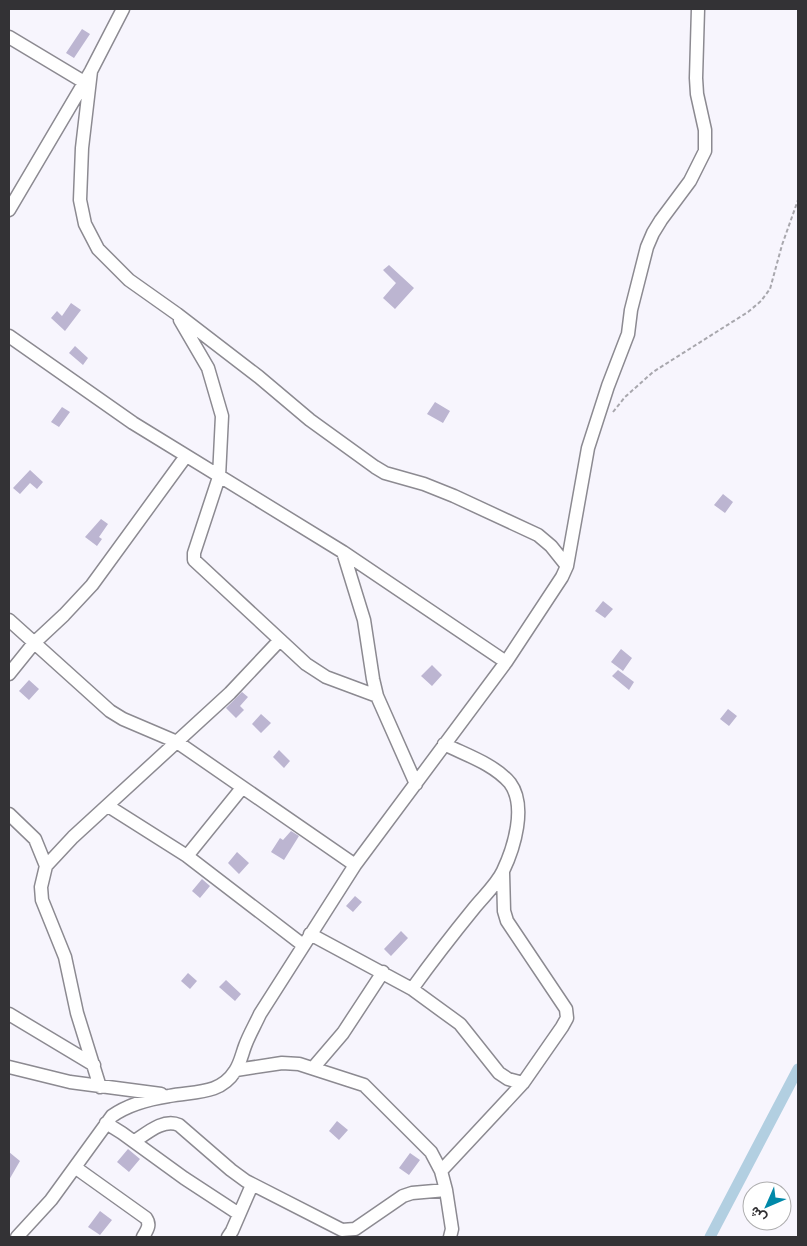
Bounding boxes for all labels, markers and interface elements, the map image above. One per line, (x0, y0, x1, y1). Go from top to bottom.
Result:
north arrow (742, 1181, 792, 1231)
text: ش (745, 1202, 771, 1228)

